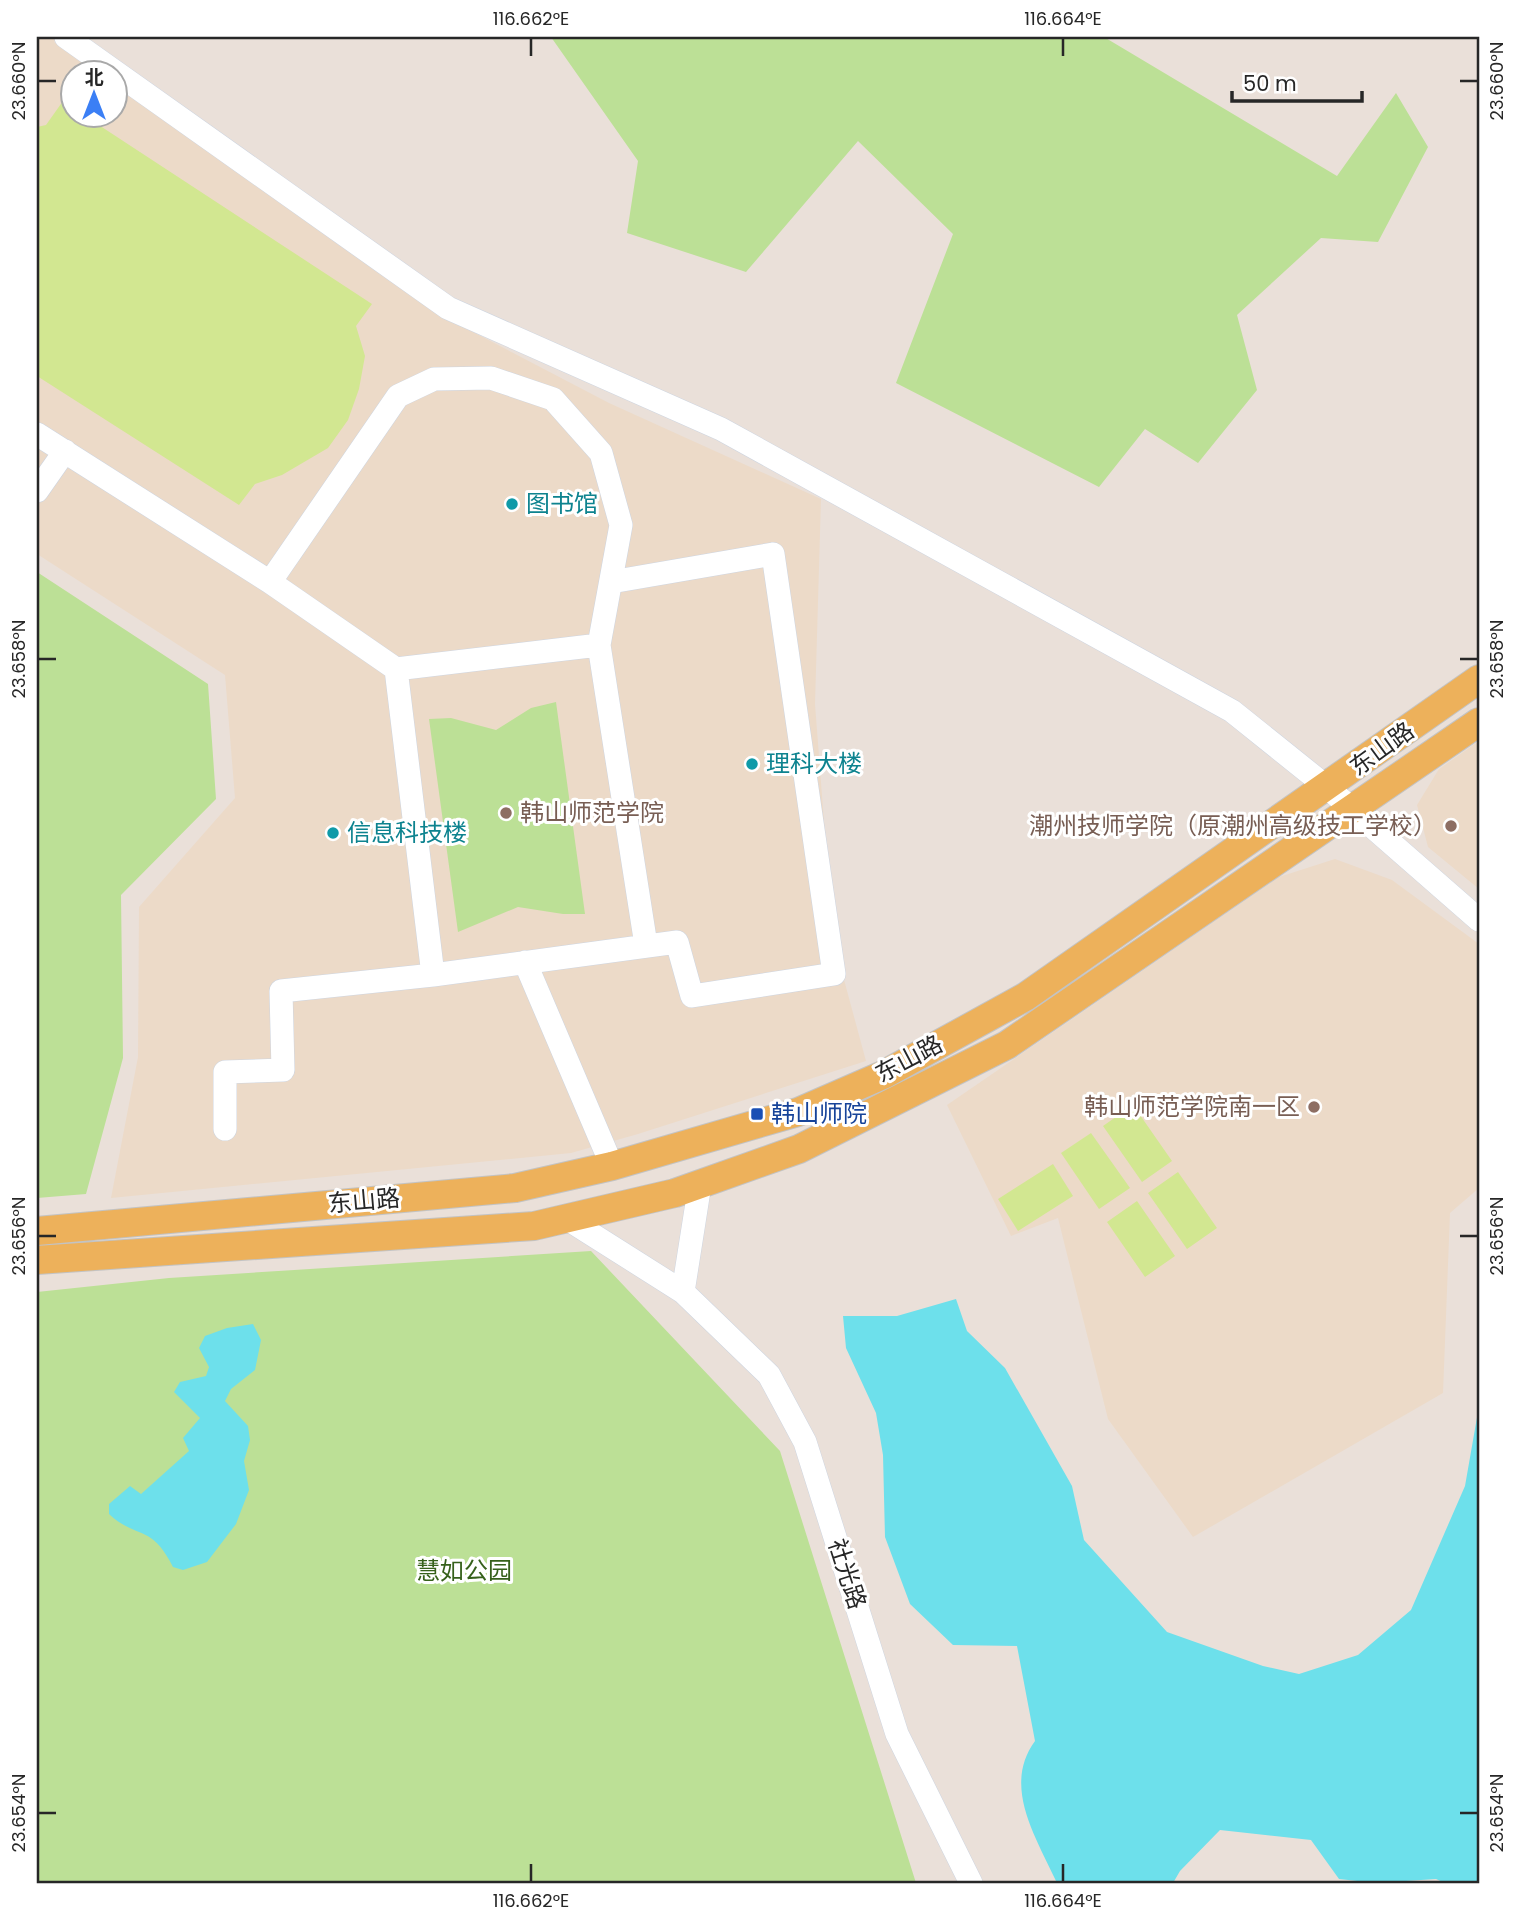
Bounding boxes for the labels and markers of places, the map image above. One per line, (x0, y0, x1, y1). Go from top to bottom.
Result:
place label: 图书馆 (526, 487, 598, 520)
marker: 图书馆 (504, 496, 520, 512)
place label: 理科大楼 (766, 747, 862, 780)
marker: 理科大楼 (744, 756, 760, 772)
place label: 韩山师范学院 (520, 796, 664, 829)
marker: 韩山师范学院 (498, 805, 514, 821)
place label: 潮州技师学院（原潮州高级技工学校） (1029, 809, 1437, 842)
place label: 信息科技楼 (347, 816, 467, 849)
marker: 潮州技师学院（原潮州高级技工学校） (1443, 818, 1459, 834)
marker: 信息科技楼 (325, 825, 341, 841)
place label: 韩山师范学院南一区 (1084, 1090, 1300, 1123)
place label: 韩山师院 (771, 1097, 867, 1130)
marker: 韩山师范学院南一区 (1306, 1099, 1322, 1115)
marker: 韩山师院 (749, 1106, 765, 1122)

